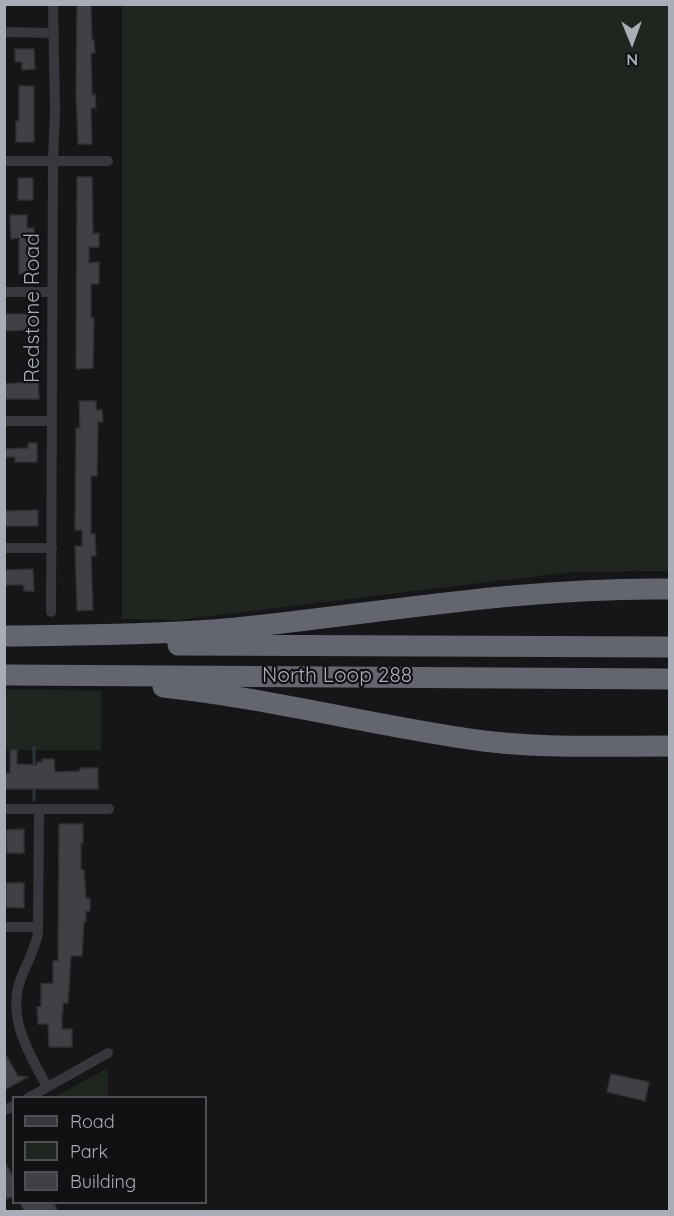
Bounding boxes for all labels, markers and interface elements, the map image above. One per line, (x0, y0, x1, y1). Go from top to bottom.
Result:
north arrow (602, 12, 662, 72)
text: N (626, 50, 638, 70)
street label: Redstone Road (20, 233, 46, 383)
street label: North Loop 288 (262, 663, 412, 689)
legend (12, 1096, 207, 1204)
text: Road (70, 1110, 115, 1133)
text: Park (70, 1140, 108, 1163)
text: Building (70, 1170, 136, 1193)

